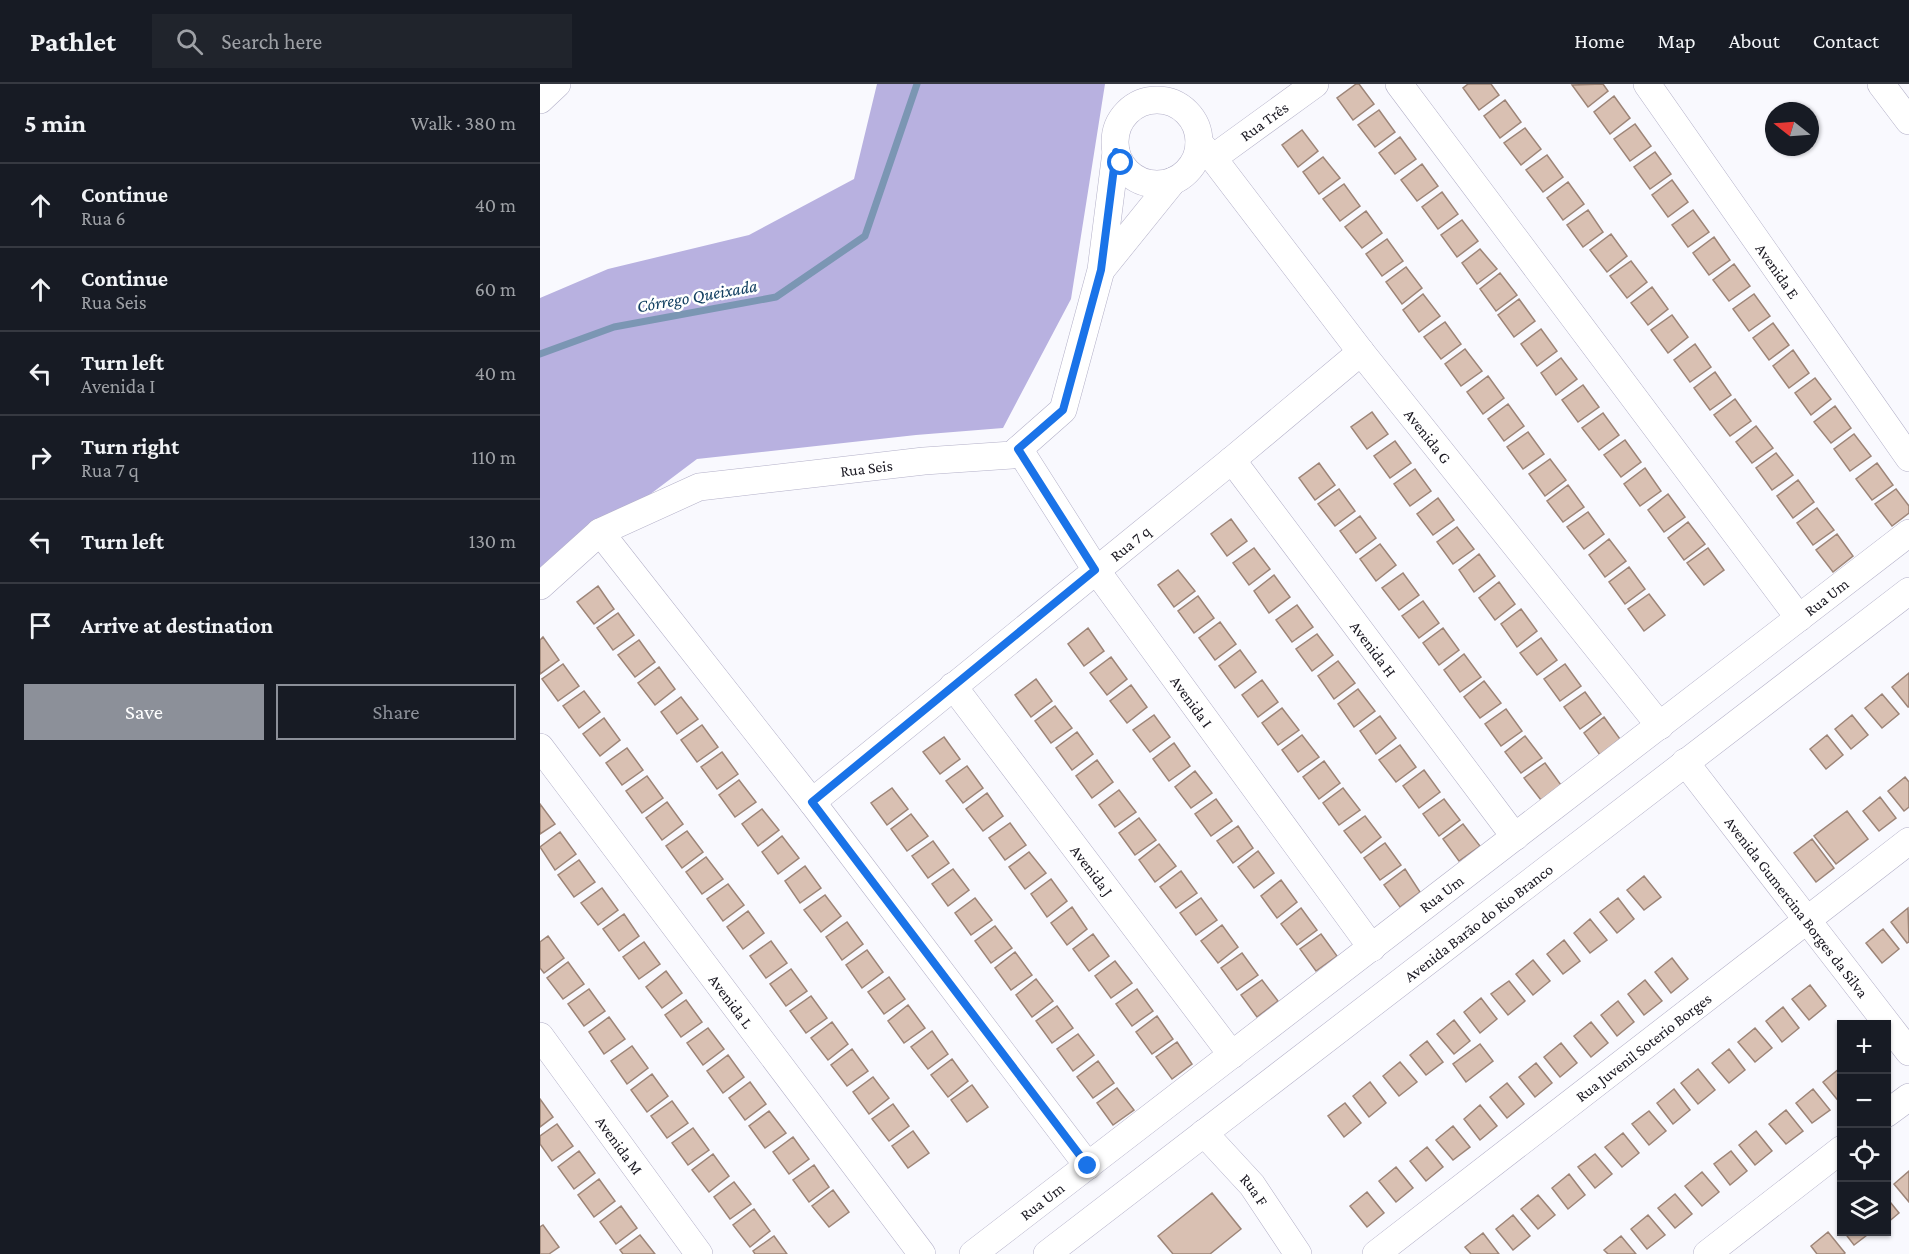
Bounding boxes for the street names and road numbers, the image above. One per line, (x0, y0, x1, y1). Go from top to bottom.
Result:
street label: Rua Três (1237, 98, 1292, 144)
street label: Avenida E (1752, 240, 1803, 302)
street label: Avenida G (1401, 406, 1455, 467)
street label: Rua Seis (839, 457, 894, 480)
street label: Rua 7 q (1107, 522, 1155, 565)
street label: Rua Um (1801, 575, 1852, 619)
street label: Avenida H (1347, 618, 1400, 680)
street label: Avenida I (1167, 673, 1216, 731)
street label: Avenida Gumercina Borges da Silva (1721, 813, 1872, 1001)
street label: Avenida J (1067, 842, 1117, 900)
street label: Avenida Barão do Rio Branco (1401, 860, 1556, 985)
street label: Rua Um (1416, 871, 1467, 916)
street label: Avenida L (705, 971, 757, 1031)
street label: Rua Juvenil Soterio Borges (1572, 990, 1715, 1105)
street label: Avenida M (592, 1113, 646, 1178)
street label: Rua F (1237, 1170, 1271, 1209)
street label: Rua Um (1017, 1179, 1068, 1224)

